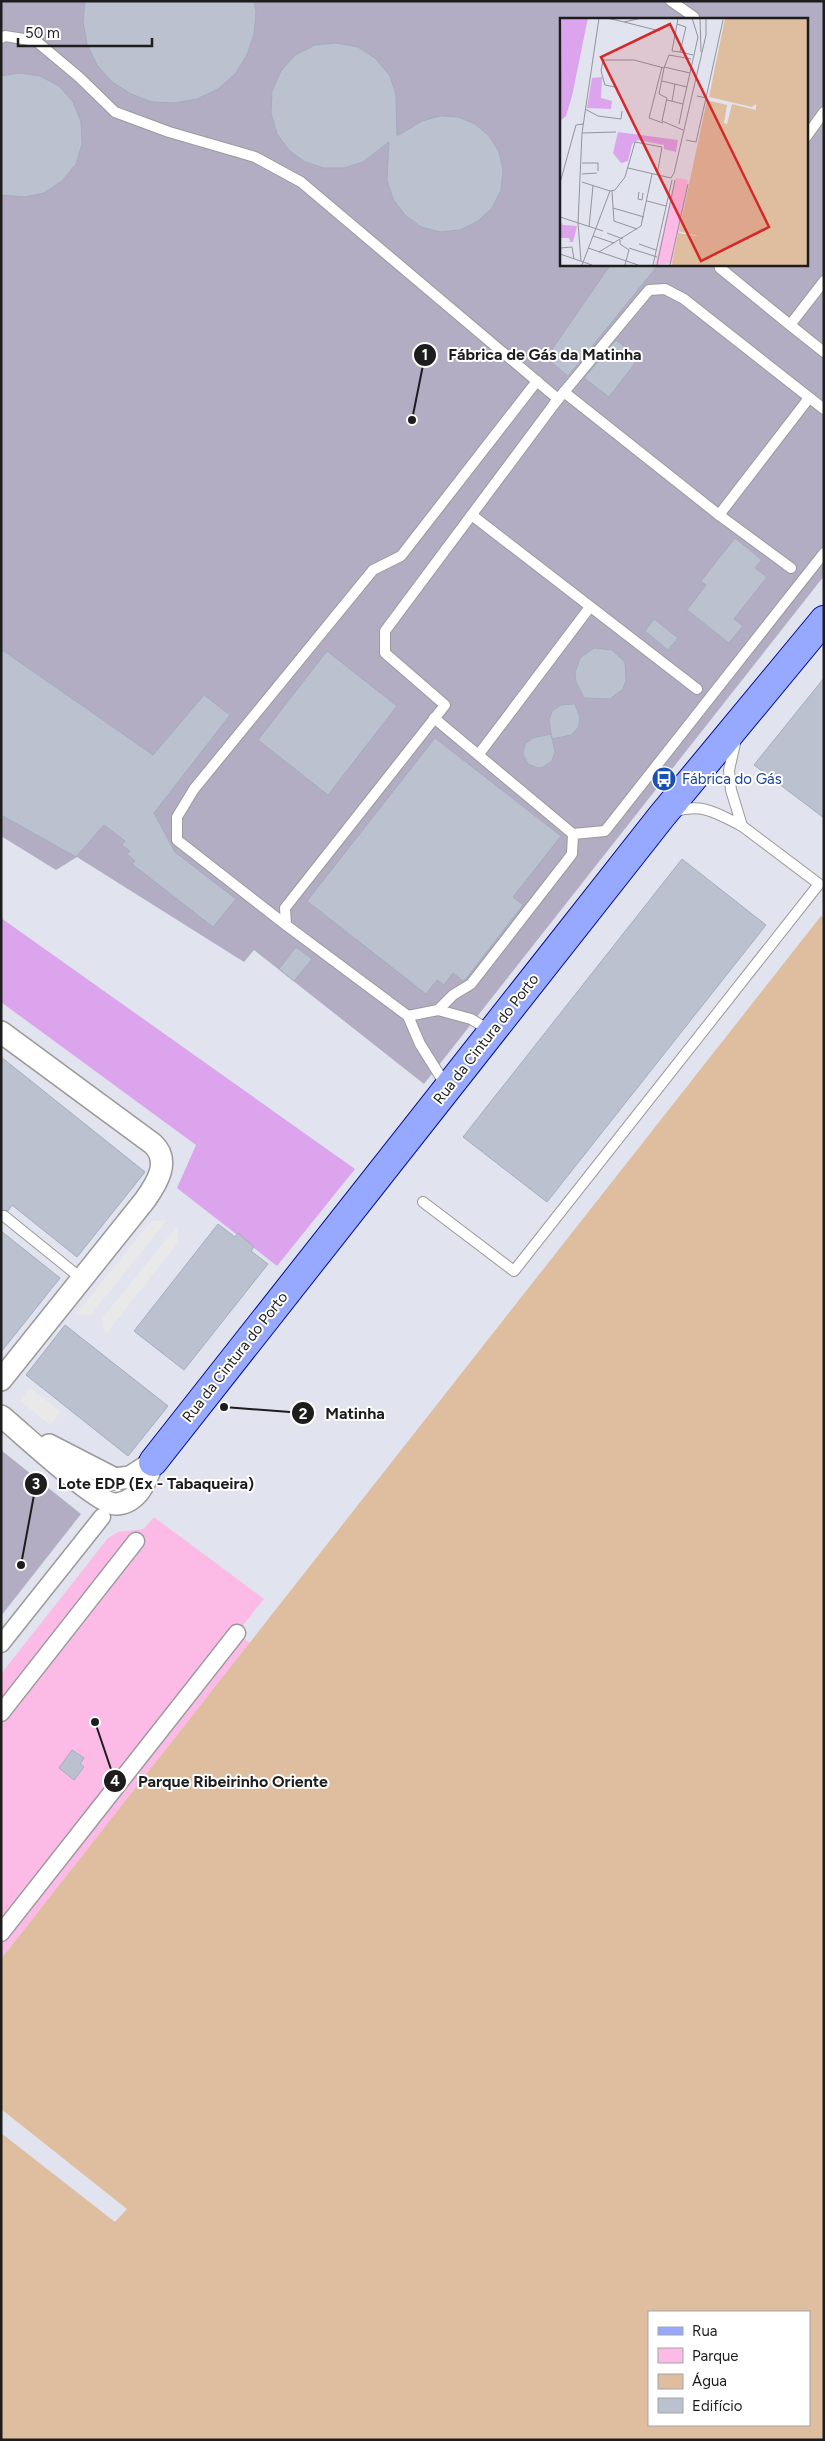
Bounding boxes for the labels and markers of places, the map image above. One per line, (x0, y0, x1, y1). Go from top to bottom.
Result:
callout: Fábrica de Gás da Matinha (413, 339, 651, 370)
bus stop icon: Fábrica do Gás (651, 766, 677, 792)
place label: Fábrica do Gás (682, 770, 782, 788)
callout: Matinha (290, 1398, 395, 1429)
callout: Lote EDP (Ex - Tabaqueira) (23, 1468, 265, 1499)
callout: Parque Ribeirinho Oriente (103, 1766, 338, 1797)

